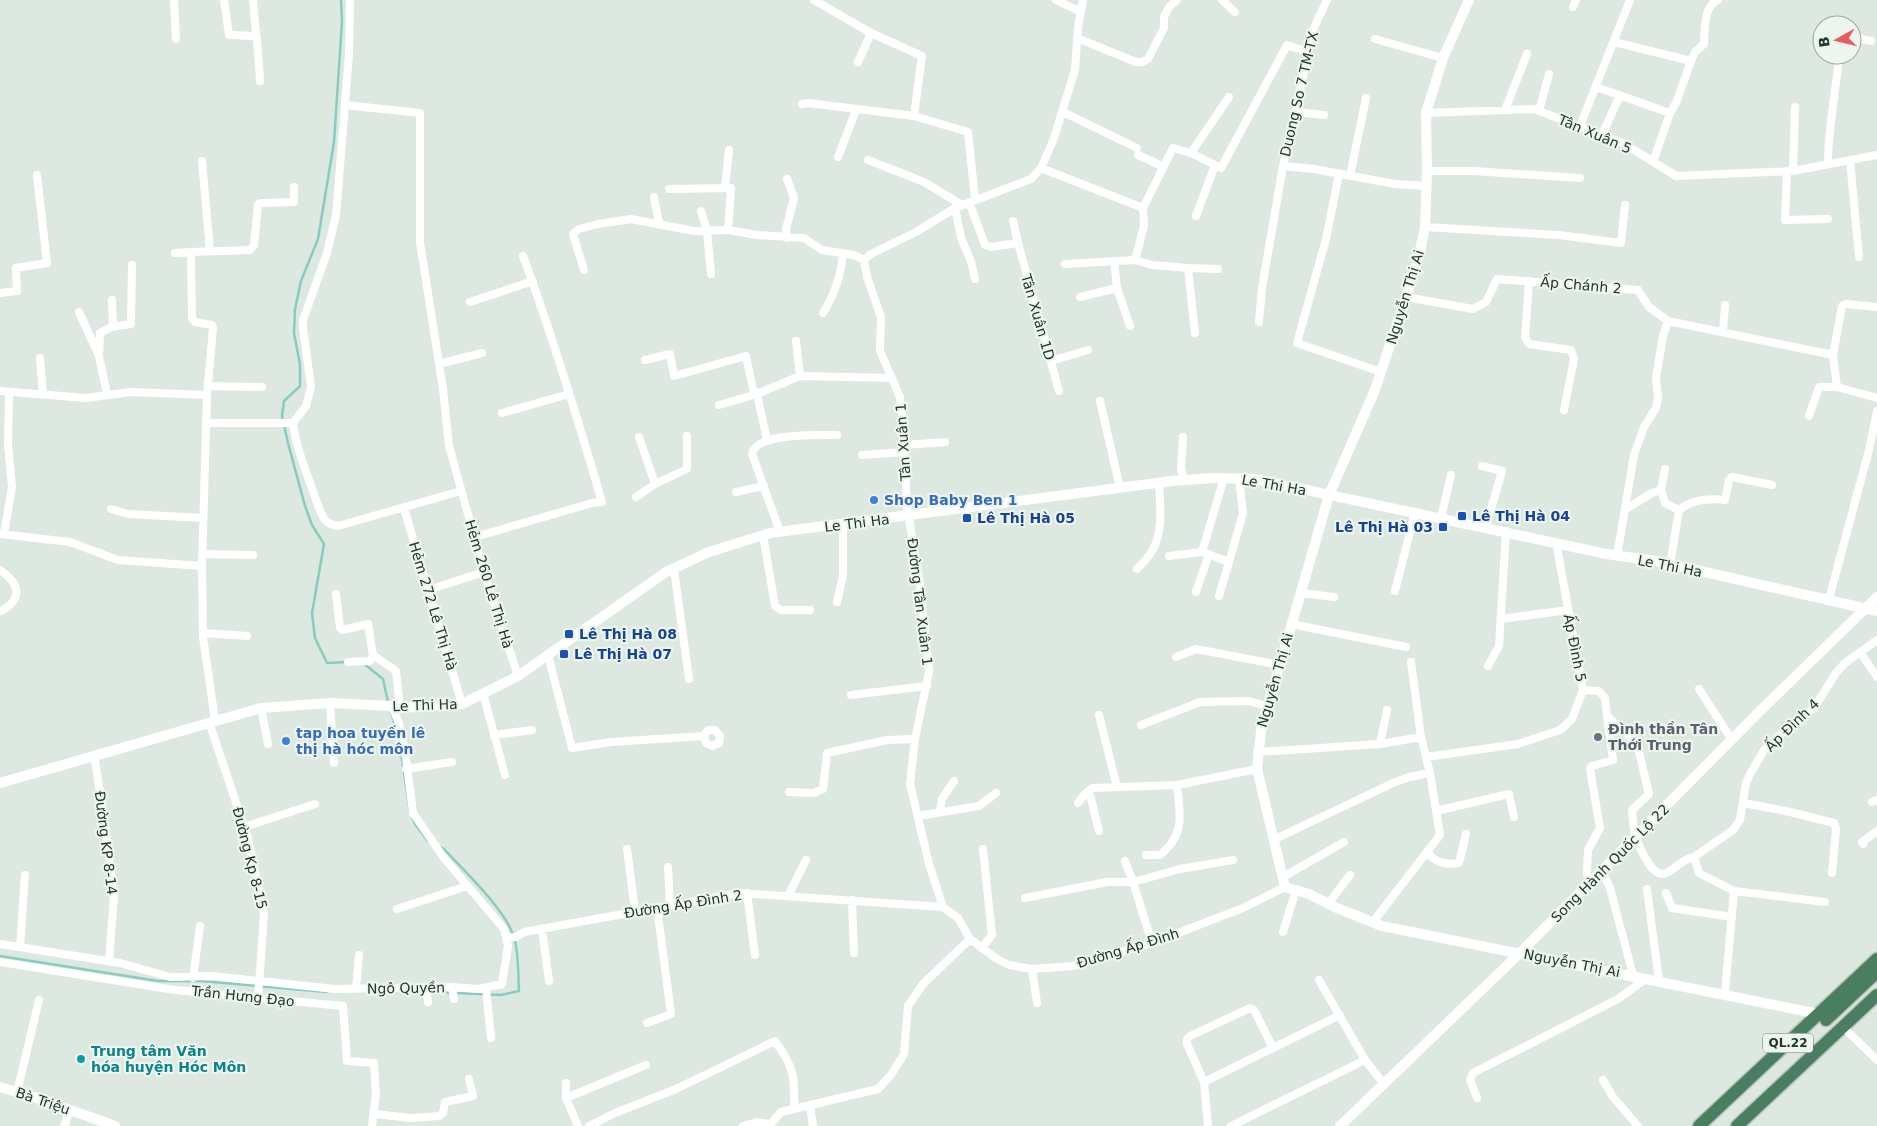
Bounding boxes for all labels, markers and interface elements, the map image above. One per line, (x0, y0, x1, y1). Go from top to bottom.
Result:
north arrow (1812, 15, 1862, 65)
street label: Duong So 7 TM-TX (1277, 29, 1321, 158)
text: B (1815, 35, 1833, 48)
street label: Tân Xuân 5 (1555, 111, 1634, 157)
street label: Nguyễn Thị Ai (1383, 248, 1427, 346)
street label: Tân Xuân 1D (1018, 271, 1058, 362)
street label: Ấp Chánh 2 (1540, 271, 1622, 297)
street label: Tân Xuân 1 (892, 402, 914, 483)
street label: Le Thi Ha (1240, 471, 1308, 499)
place label: Shop Baby Ben 1 (884, 492, 1017, 508)
marker: Shop Baby Ben 1 (868, 494, 880, 506)
place label: Lê Thị Hà 04 (1472, 508, 1570, 524)
place label: Lê Thị Hà 05 (977, 510, 1075, 526)
marker: Lê Thị Hà 04 (1456, 510, 1468, 522)
street label: Le Thi Ha (824, 511, 890, 535)
marker: Lê Thị Hà 05 (961, 512, 973, 524)
street label: Hẻm 260 Lê Thị Hà (462, 518, 516, 650)
place label: Lê Thị Hà 03 (1335, 519, 1433, 535)
marker: Lê Thị Hà 03 (1437, 521, 1449, 533)
street label: Đường Tân Xuân 1 (904, 537, 936, 667)
street label: Hẻm 272 Lê Thị Hà (406, 540, 460, 672)
street label: Le Thi Ha (1636, 552, 1704, 580)
street label: Ấp Đình 5 (1561, 612, 1591, 683)
place label: Lê Thị Hà 08 (579, 626, 677, 642)
marker: Lê Thị Hà 08 (563, 628, 575, 640)
street label: Nguyễn Thị Ai (1254, 631, 1296, 729)
place label: Lê Thị Hà 07 (574, 646, 672, 662)
marker: Lê Thị Hà 07 (558, 648, 570, 660)
street label: Ấp Đình 4 (1760, 694, 1822, 755)
street label: Le Thi Ha (392, 696, 458, 714)
place label: Đình thần Tân Thới Trung (1608, 721, 1718, 753)
place label: tap hoa tuyến lê thị hà hóc môn (296, 725, 425, 757)
marker: Đình thần Tân Thới Trung (1592, 731, 1604, 743)
marker: tap hoa tuyến lê thị hà hóc môn (280, 735, 292, 747)
street label: Đường KP 8-14 (92, 790, 120, 896)
street label: Song Hành Quốc Lộ 22 (1548, 801, 1672, 925)
street label: Đường Kp 8-15 (230, 805, 270, 911)
street label: Đường Ấp Đình 2 (623, 885, 743, 921)
street label: Đường Ấp Đình (1074, 923, 1181, 971)
street label: Nguyễn Thị Ai (1523, 946, 1621, 980)
street label: Ngô Quyền (367, 979, 445, 997)
street label: Trần Hưng Đạo (190, 983, 295, 1009)
road number: QL.22 (1763, 1034, 1813, 1052)
place label: Trung tâm Văn hóa huyện Hóc Môn (91, 1043, 246, 1075)
marker: Trung tâm Văn hóa huyện Hóc Môn (75, 1053, 87, 1065)
street label: Bà Triệu (14, 1084, 72, 1118)

